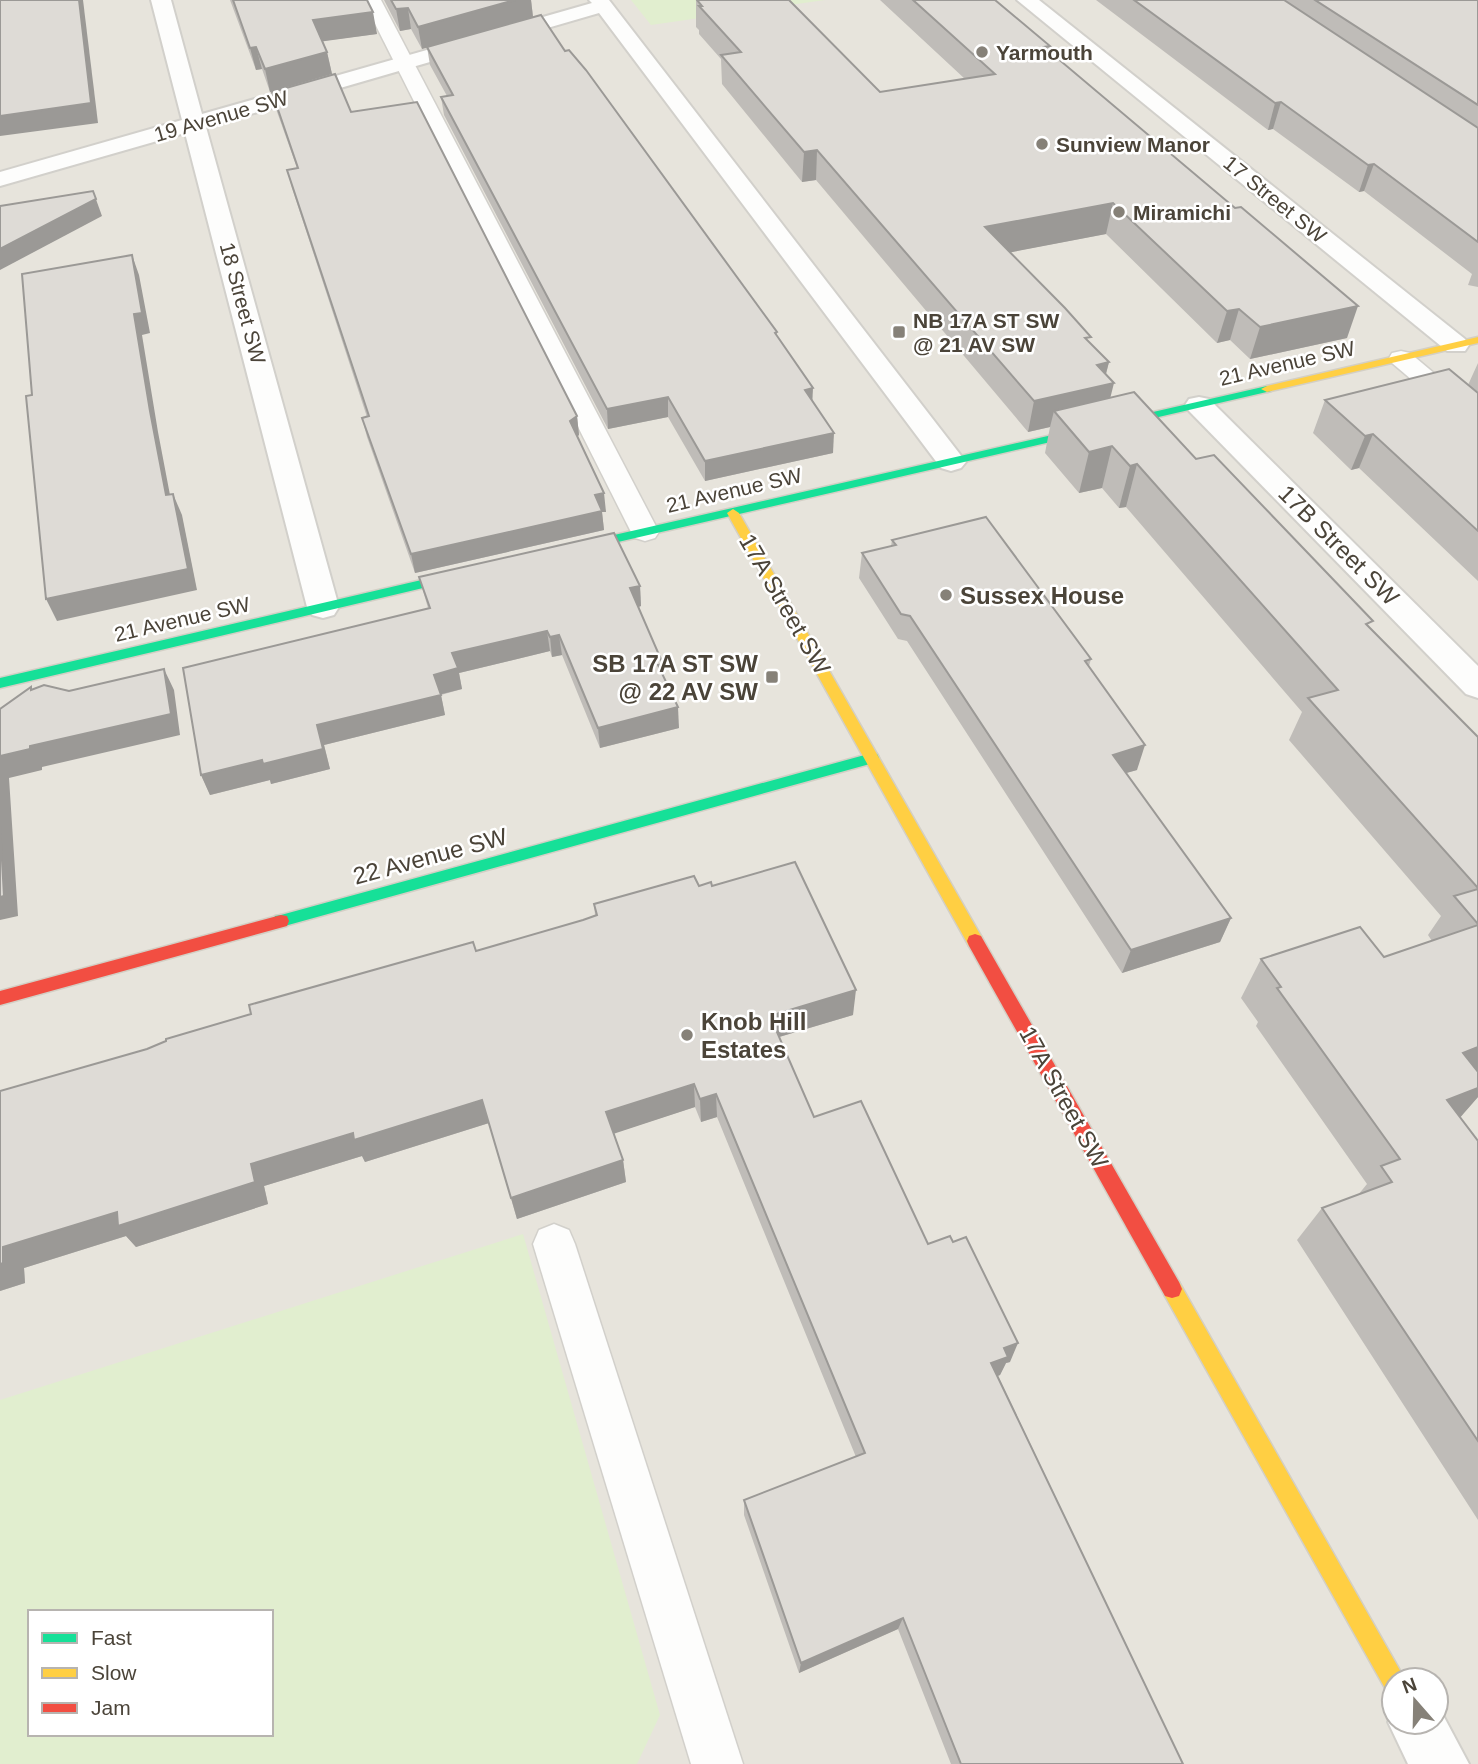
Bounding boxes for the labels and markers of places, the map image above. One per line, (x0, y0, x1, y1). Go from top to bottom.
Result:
place label: Yarmouth (996, 41, 1093, 64)
marker: Yarmouth (974, 44, 990, 60)
place label: Sunview Manor (1056, 133, 1210, 156)
marker: Sunview Manor (1034, 136, 1050, 152)
place label: Miramichi (1133, 201, 1231, 224)
marker: Miramichi (1111, 204, 1127, 220)
place label: NB 17A ST SW @ 21 AV SW (913, 309, 1059, 356)
marker: NB 17A ST SW @ 21 AV SW (891, 324, 907, 340)
place label: Sussex House (960, 582, 1124, 609)
marker: Sussex House (938, 587, 954, 603)
place label: SB 17A ST SW @ 22 AV SW (592, 650, 758, 705)
marker: SB 17A ST SW @ 22 AV SW (764, 669, 780, 685)
place label: Knob Hill Estates (701, 1008, 806, 1063)
marker: Knob Hill Estates (679, 1027, 695, 1043)

